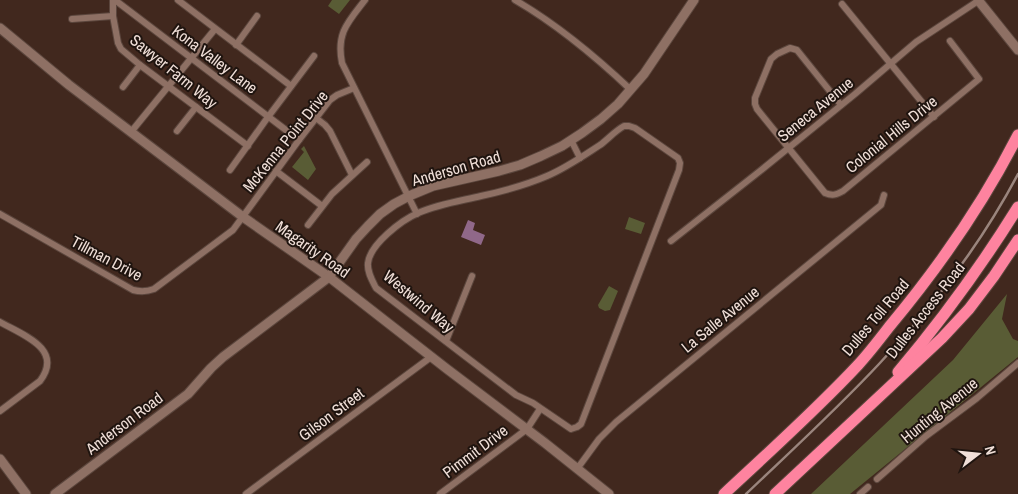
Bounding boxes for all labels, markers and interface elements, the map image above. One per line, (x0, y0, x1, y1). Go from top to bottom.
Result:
street label: Kona Valley Lane (168, 20, 262, 98)
street label: Sawyer Farm Way (126, 29, 223, 113)
street label: Seneca Avenue (772, 72, 858, 146)
street label: McKenna Point Drive (237, 86, 333, 196)
street label: Colonial Hills Drive (840, 90, 942, 178)
street label: Anderson Road (408, 145, 503, 191)
street label: Magarity Road (271, 215, 355, 283)
street label: Tillman Drive (68, 230, 146, 286)
street label: Dulles Access Road (880, 257, 970, 363)
street label: Westwind Way (379, 265, 460, 338)
street label: Dulles Toll Road (836, 274, 914, 360)
street label: La Salle Avenue (676, 281, 764, 357)
street label: Hunting Avenue (896, 372, 982, 448)
street label: Gilson Street (294, 382, 368, 446)
street label: Anderson Road (80, 387, 167, 460)
street label: Pimmit Drive (438, 419, 512, 483)
north arrow (953, 429, 1003, 479)
text: N (981, 444, 1000, 457)

